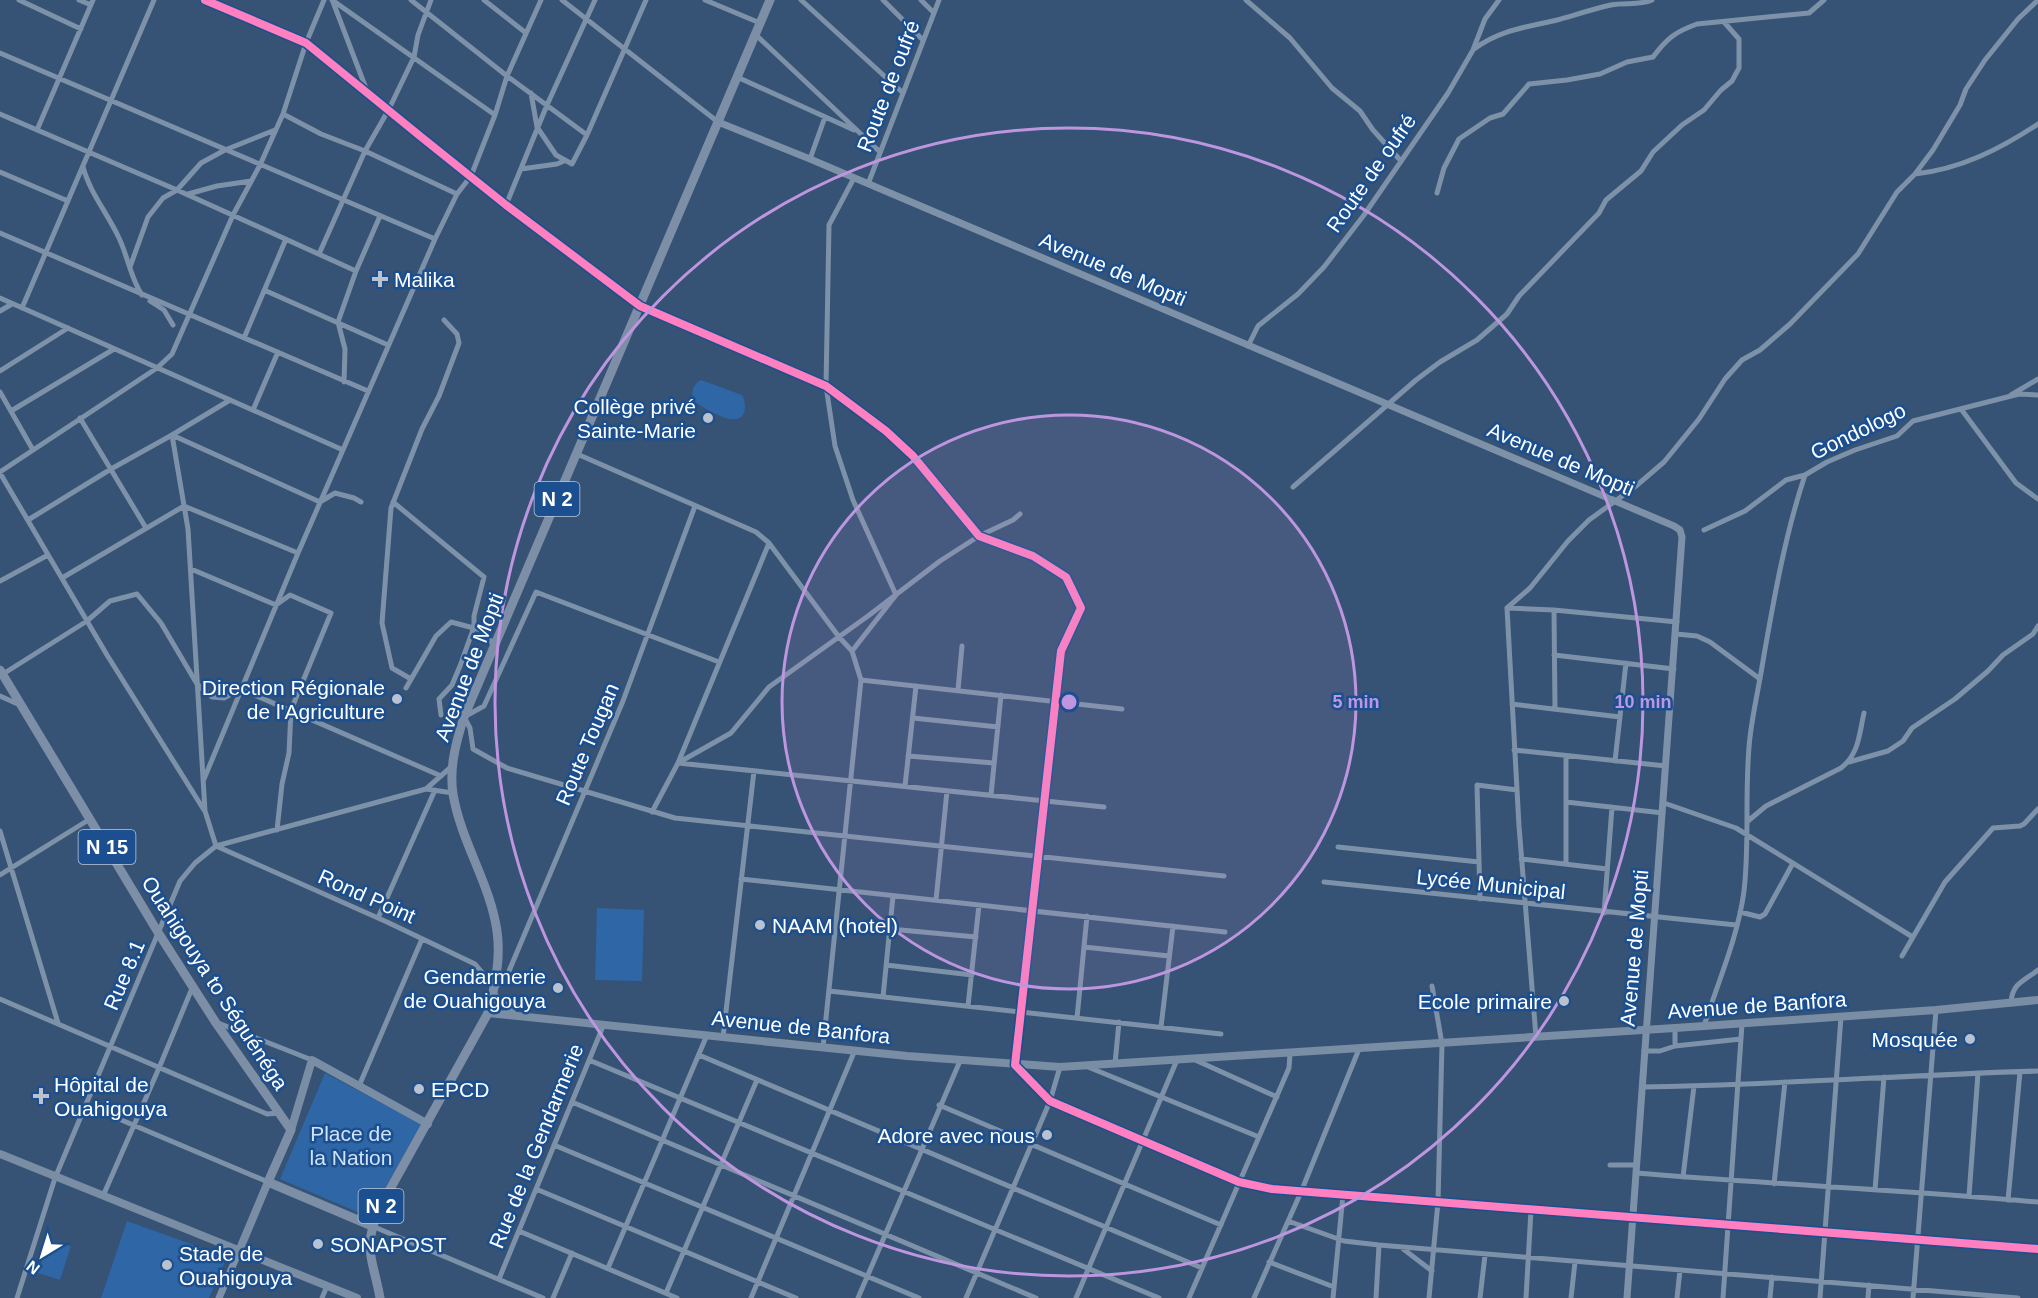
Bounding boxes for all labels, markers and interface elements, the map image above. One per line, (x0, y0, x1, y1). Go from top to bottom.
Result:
street label: Route de oufré (852, 17, 924, 155)
street label: Route de oufré (1322, 109, 1420, 237)
street label: Avenue de Mopti (1036, 228, 1190, 310)
place label: Malika (394, 268, 455, 291)
marker: Malika (371, 270, 389, 288)
place label: Collège privé Sainte-Marie (573, 395, 696, 442)
street label: Gondologo (1807, 398, 1909, 464)
marker: Collège privé Sainte-Marie (701, 411, 715, 425)
street label: Avenue de Mopti (1484, 418, 1638, 500)
road number: N 2 (534, 482, 580, 516)
street label: Avenue de Mopti (430, 589, 508, 745)
place label: Direction Régionale de l'Agriculture (202, 676, 385, 723)
street label: Route Tougan (551, 679, 623, 809)
marker: Direction Régionale de l'Agriculture (390, 692, 404, 706)
centre of rings (1059, 692, 1079, 712)
text: 5 min (1332, 692, 1380, 712)
text: 10 min (1614, 692, 1672, 712)
road number: N 15 (78, 830, 136, 864)
street label: Rond Point (315, 864, 419, 928)
street label: Lycée Municipal (1415, 865, 1567, 903)
street label: Avenue de Mopti (1616, 869, 1652, 1027)
street label: Ouahigouya to Séguénéga (137, 872, 293, 1094)
place label: NAAM (hotel) (772, 914, 898, 937)
marker: NAAM (hotel) (753, 918, 767, 932)
street label: Rue 8.1 (99, 937, 149, 1013)
place label: Gendarmerie de Ouahigouya (404, 965, 546, 1012)
marker: Gendarmerie de Ouahigouya (551, 981, 565, 995)
street label: Avenue de Banfora (1667, 987, 1848, 1023)
place label: Ecole primaire (1418, 990, 1552, 1013)
marker: Ecole primaire (1557, 994, 1571, 1008)
street label: Avenue de Banfora (711, 1006, 892, 1048)
place label: Mosquée (1872, 1028, 1958, 1051)
marker: Mosquée (1963, 1032, 1977, 1046)
street label: Rue de la Gendarmerie (484, 1040, 588, 1252)
place label: Hôpital de Ouahigouya (54, 1073, 168, 1120)
place label: EPCD (431, 1078, 489, 1101)
marker: EPCD (412, 1082, 426, 1096)
marker: Hôpital de Ouahigouya (32, 1087, 50, 1105)
park label: Place de la Nation (310, 1122, 392, 1169)
place label: Adore avec nous (877, 1124, 1035, 1147)
marker: Adore avec nous (1040, 1128, 1054, 1142)
road number: N 2 (358, 1189, 404, 1223)
north arrow (12, 1226, 72, 1286)
place label: SONAPOST (330, 1233, 447, 1256)
marker: SONAPOST (311, 1237, 325, 1251)
place label: Stade de Ouahigouya (179, 1242, 293, 1289)
text: N (23, 1257, 43, 1278)
marker: Stade de Ouahigouya (160, 1258, 174, 1272)

